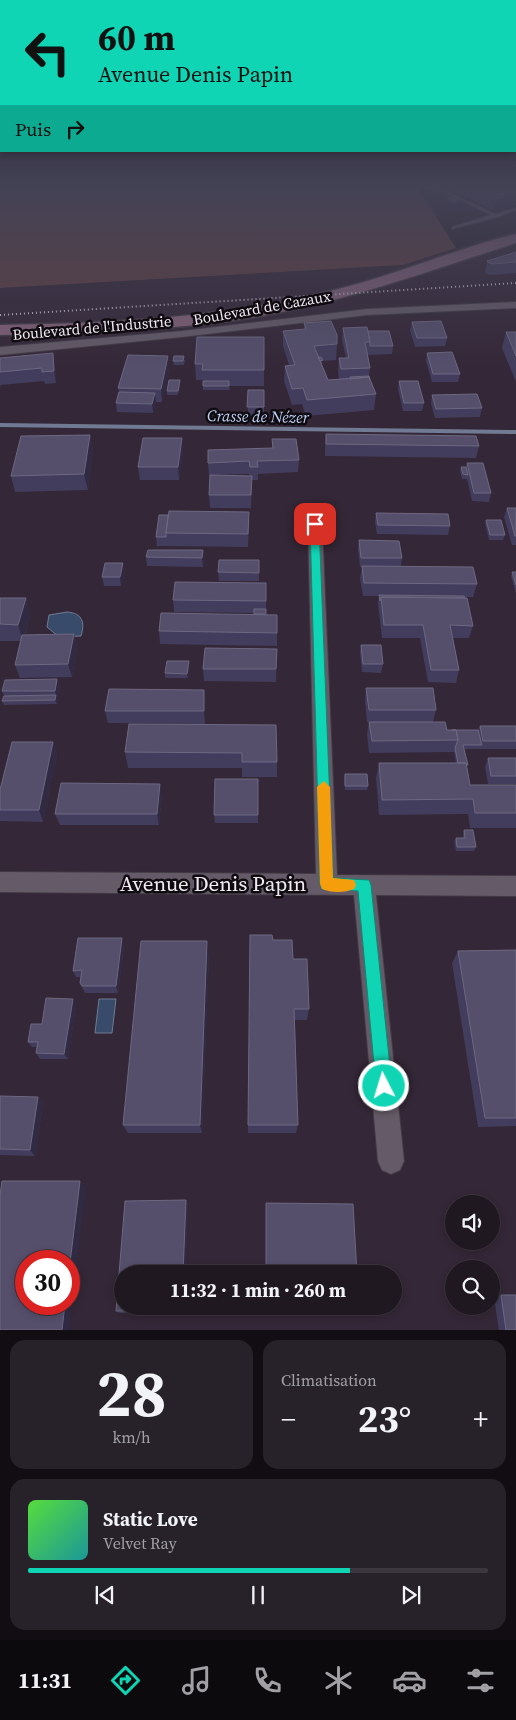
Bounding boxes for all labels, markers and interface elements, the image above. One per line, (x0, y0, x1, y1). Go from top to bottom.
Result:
text: 60 m (98, 14, 175, 62)
icon: left (15, 20, 80, 85)
text: Avenue Denis Papin (98, 59, 293, 89)
icon: right (61, 115, 89, 143)
text: Puis (15, 116, 51, 142)
street label: Boulevard de Cazaux (192, 285, 332, 330)
street label: Boulevard de l'Industrie (12, 310, 173, 345)
water label: Crasse de Nézer (207, 404, 310, 428)
pin (294, 503, 336, 545)
icon: arrive (301, 510, 329, 538)
street label: Avenue Denis Papin (120, 869, 306, 898)
position arrow (357, 1059, 409, 1111)
map controls (445, 1195, 500, 1315)
button: sound (445, 1195, 500, 1250)
speed limit sign: 30 (15, 1250, 80, 1315)
button: search (445, 1260, 500, 1315)
text: 11:32 · 1 min · 260 m (170, 1277, 346, 1303)
text: 28 (96, 1349, 167, 1438)
text: Climatisation (281, 1369, 377, 1391)
text: 23° (358, 1393, 411, 1445)
text: − (281, 1400, 296, 1438)
text: + (473, 1400, 488, 1438)
text: km/h (112, 1426, 151, 1448)
text: Static Love (103, 1506, 198, 1532)
text: Velvet Ray (103, 1532, 177, 1554)
icon: previous (91, 1581, 119, 1609)
icon: pause (244, 1581, 272, 1609)
icon: next (397, 1581, 425, 1609)
icon: directions (108, 1663, 143, 1698)
icon: music (179, 1663, 214, 1698)
icon: phone (250, 1663, 285, 1698)
icon: climate (321, 1663, 356, 1698)
icon: car (392, 1663, 427, 1698)
icon: filters (463, 1663, 498, 1698)
text: 11:31 (18, 1665, 72, 1695)

